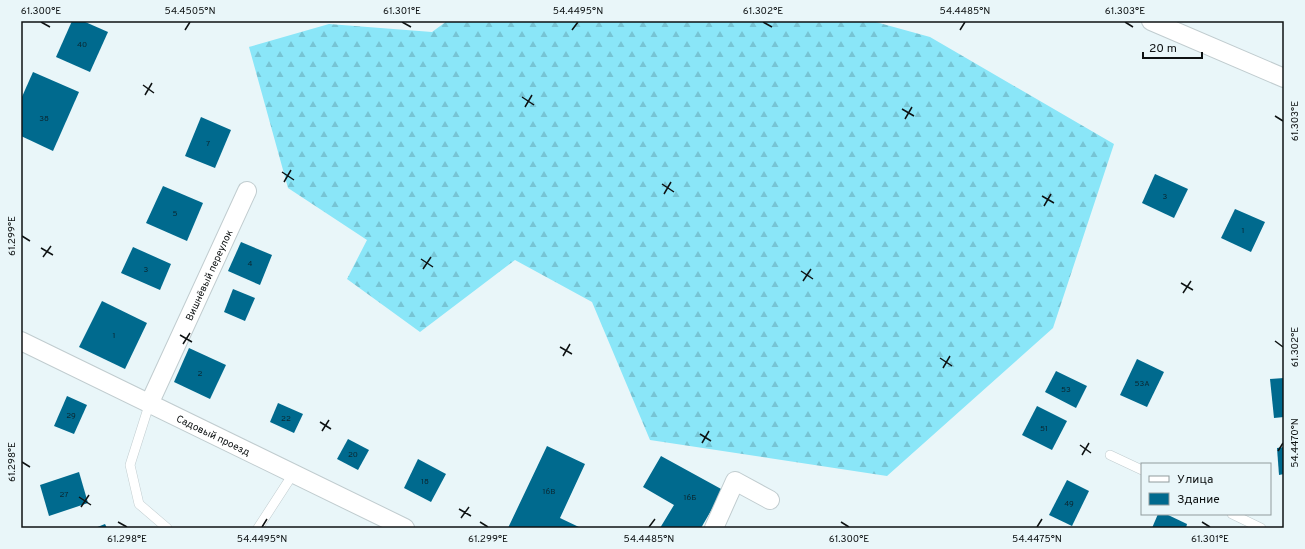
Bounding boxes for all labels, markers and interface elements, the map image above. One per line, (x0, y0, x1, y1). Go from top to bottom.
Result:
text: 61.300°E (21, 5, 61, 18)
text: 54.4505°N (164, 5, 216, 18)
text: 61.301°E (383, 5, 421, 18)
text: 54.4495°N (553, 5, 603, 18)
text: 61.302°E (743, 5, 783, 18)
text: 54.4485°N (940, 5, 990, 18)
text: 61.303°E (1105, 5, 1145, 18)
scale bar (1143, 34, 1202, 60)
house number: 40 (77, 40, 87, 50)
text: 20 m (1149, 41, 1177, 57)
text: 61.303°E (1289, 101, 1302, 141)
house number: 38 (39, 114, 49, 124)
house number: 7 (206, 139, 210, 149)
house number: 3 (1163, 192, 1168, 202)
house number: 5 (173, 209, 178, 219)
text: 61.299°E (6, 216, 19, 256)
house number: 1 (1242, 226, 1244, 236)
street label: Вишнёвый переулок (183, 227, 237, 323)
house number: 4 (248, 259, 253, 269)
house number: 3 (144, 265, 149, 275)
text: 61.302°E (1289, 327, 1302, 367)
house number: 1 (113, 331, 115, 341)
house number: 2 (198, 369, 203, 379)
house number: 53А (1134, 379, 1150, 389)
house number: 53 (1061, 385, 1071, 395)
house number: 29 (66, 411, 76, 421)
street label: Садовый проезд (174, 413, 252, 460)
house number: 22 (281, 414, 291, 424)
text: 54.4470°N (1289, 418, 1302, 468)
house number: 51 (1040, 424, 1048, 434)
text: 61.298°E (6, 442, 19, 482)
house number: 20 (348, 450, 358, 460)
legend (1141, 463, 1271, 515)
text: Улица (1177, 472, 1213, 488)
house number: 18 (421, 477, 429, 487)
house number: 16В (542, 487, 556, 497)
house number: 27 (60, 490, 69, 500)
text: Здание (1177, 492, 1220, 508)
house number: 16Б (683, 493, 697, 503)
house number: 49 (1064, 499, 1074, 509)
text: 61.298°E (107, 533, 147, 546)
text: 54.4495°N (237, 533, 287, 546)
text: 61.299°E (468, 533, 508, 546)
text: 54.4485°N (624, 533, 674, 546)
text: 61.300°E (829, 533, 869, 546)
text: 54.4475°N (1012, 533, 1062, 546)
text: 61.301°E (1191, 533, 1229, 546)

